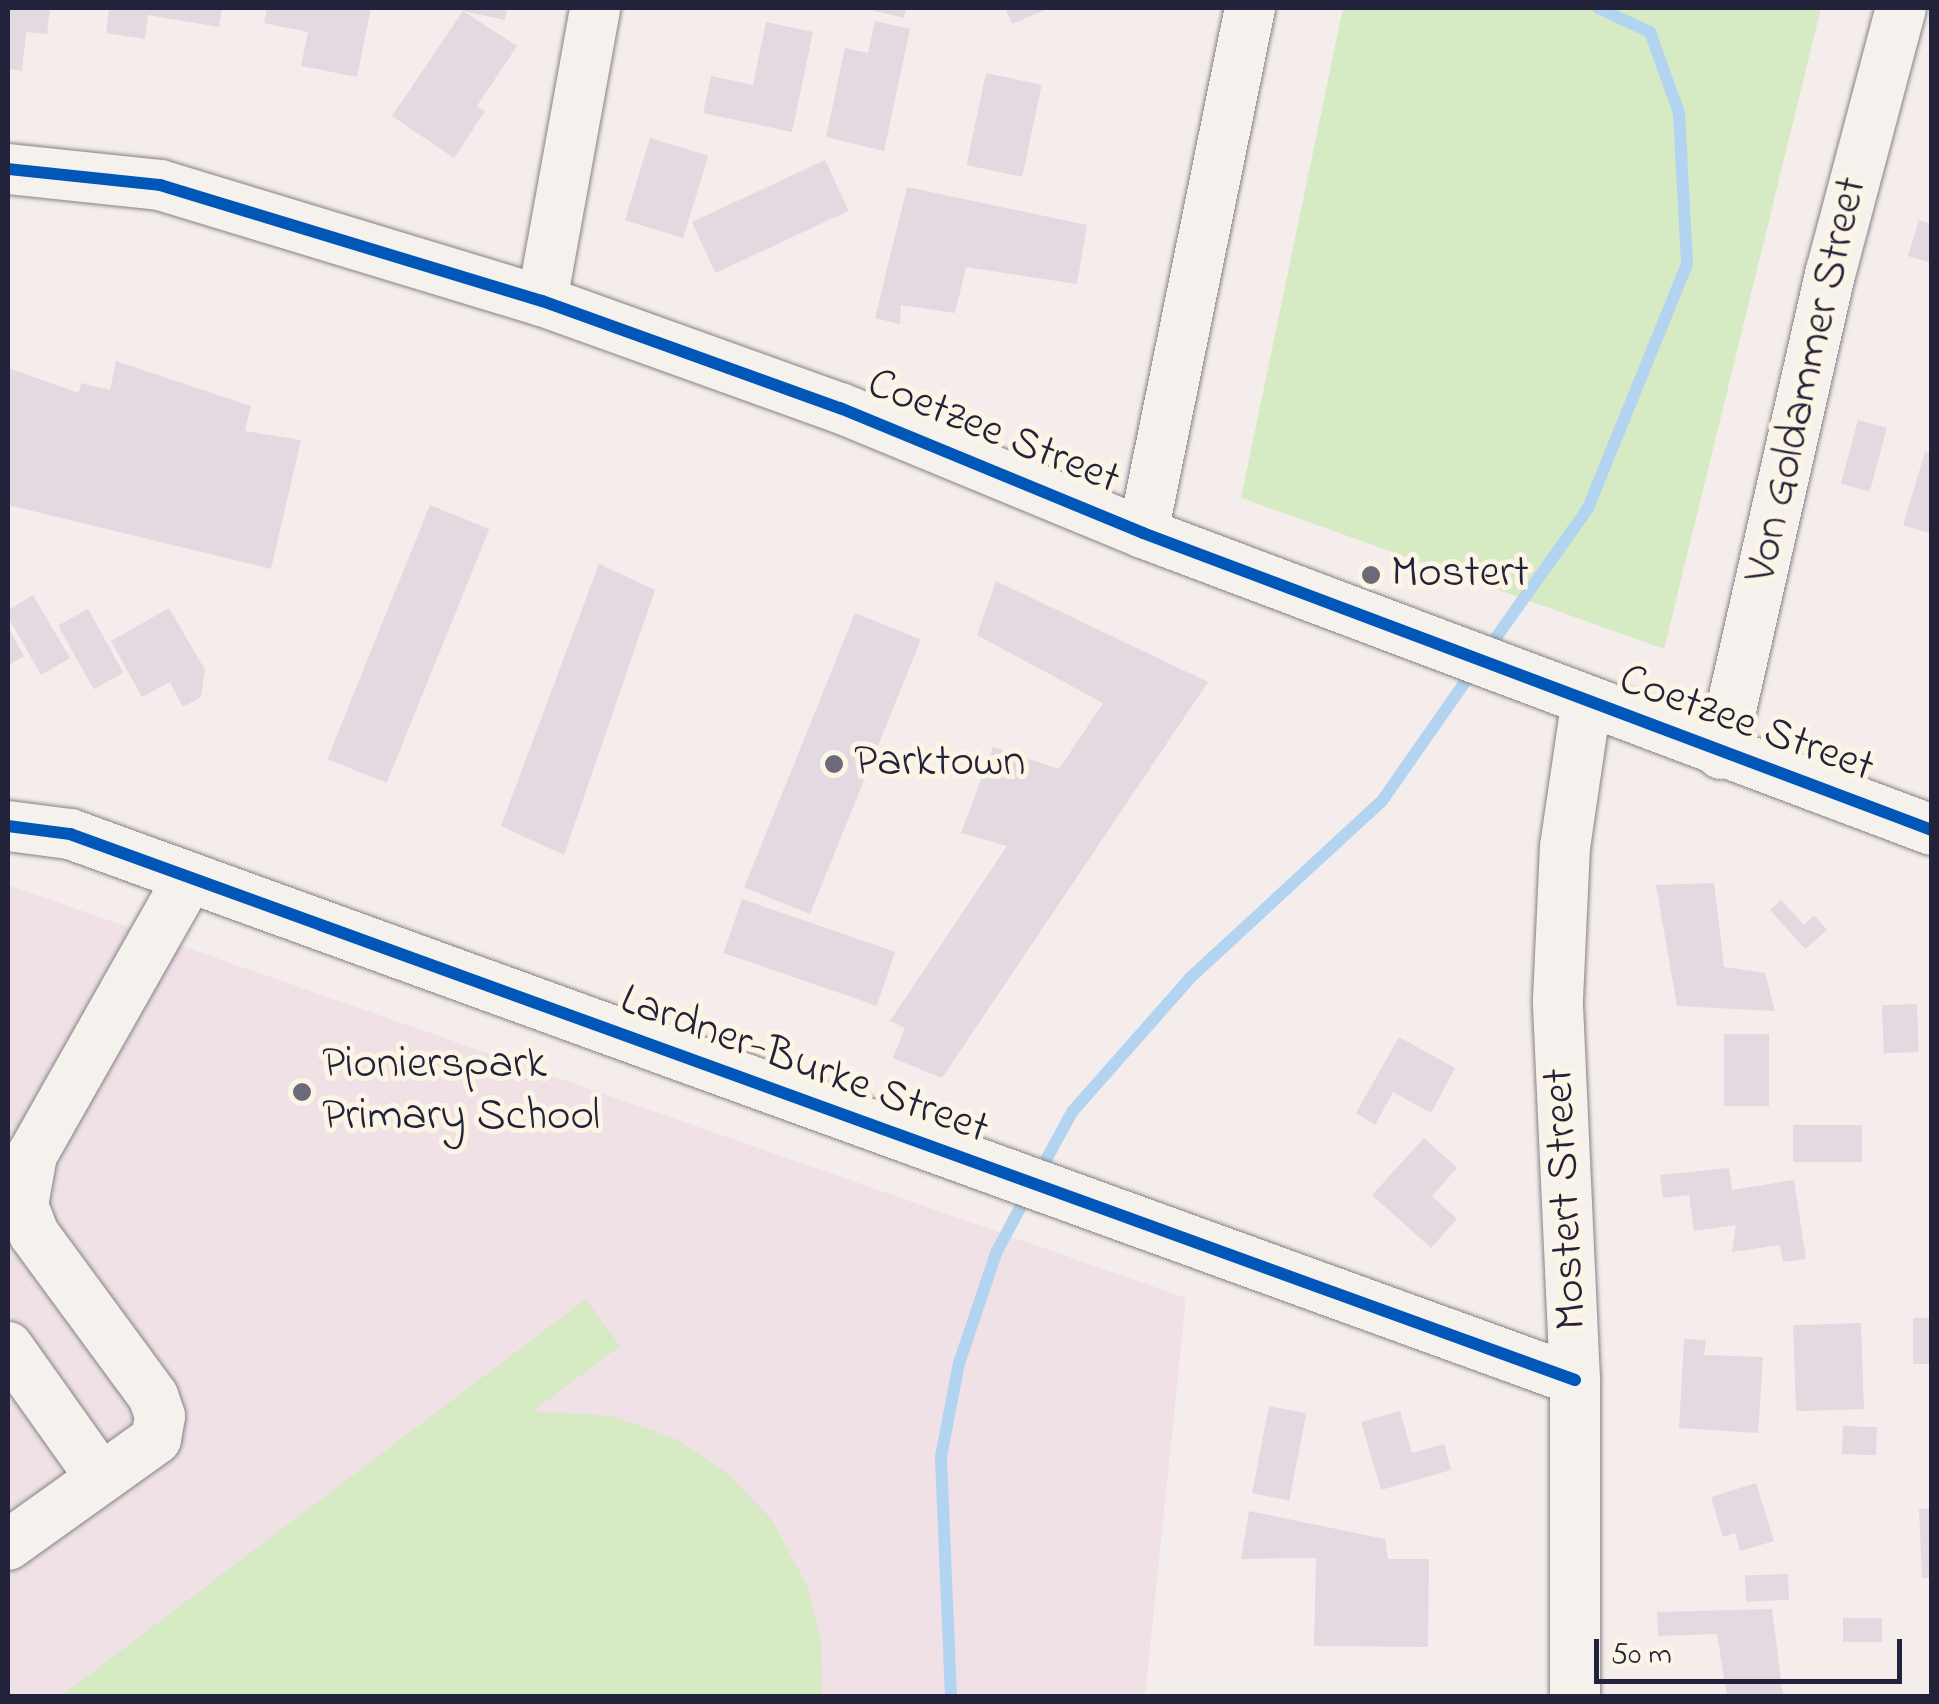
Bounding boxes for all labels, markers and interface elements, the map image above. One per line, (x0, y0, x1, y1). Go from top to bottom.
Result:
street label: Von Goldammer Street (1735, 172, 1881, 588)
street label: Coetzee Street (859, 358, 1127, 508)
place label: Mostert (1391, 548, 1529, 602)
marker: Mostert (1360, 564, 1382, 586)
street label: Coetzee Street (1611, 654, 1881, 796)
place label: Parktown (854, 737, 1026, 791)
marker: Parktown (823, 753, 845, 775)
street label: Lardner-Burke Street (613, 974, 995, 1158)
place label: Pionierspark Primary School (322, 1039, 600, 1145)
street label: Mostert Street (1533, 1066, 1601, 1332)
marker: Pionierspark Primary School (291, 1081, 313, 1103)
scale bar (1599, 1619, 1906, 1681)
text: 50 m (1611, 1634, 1672, 1678)

